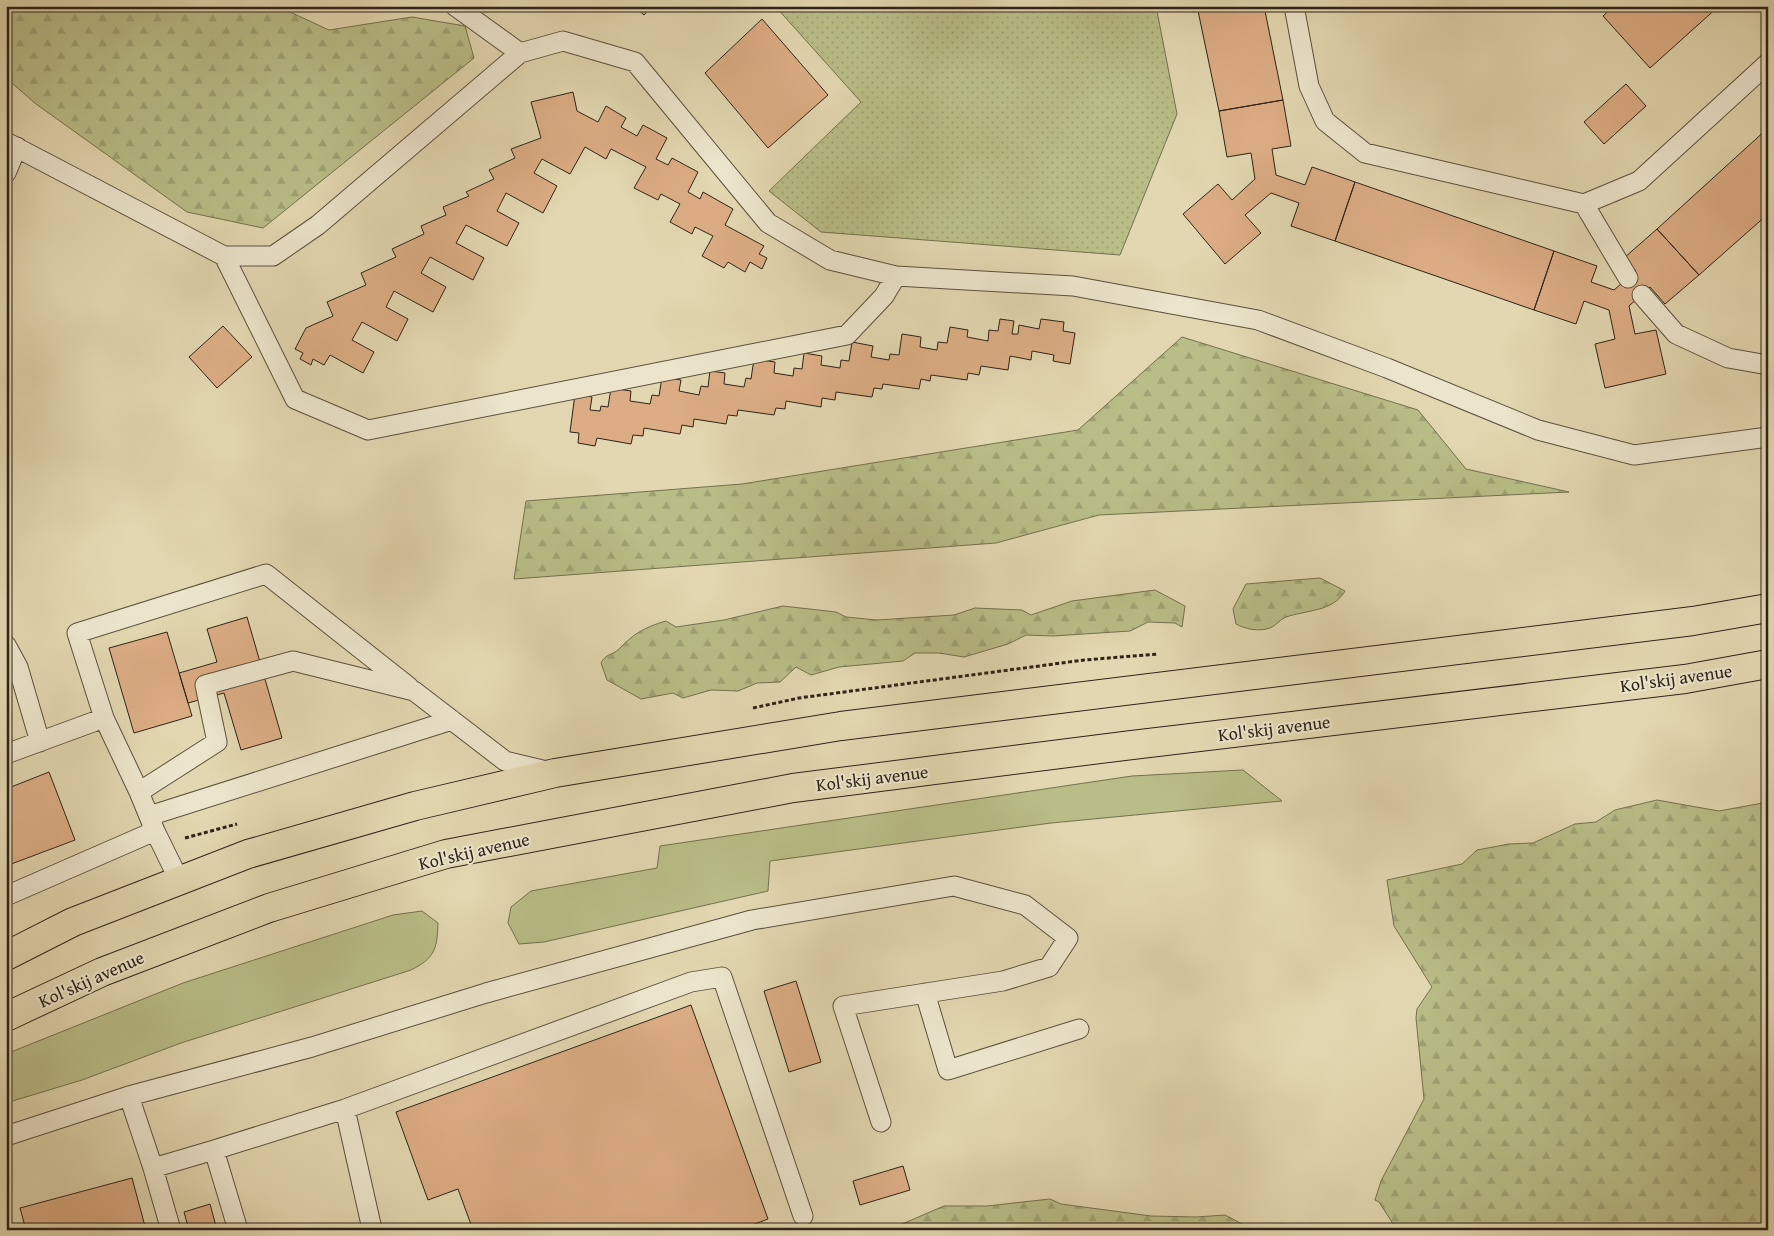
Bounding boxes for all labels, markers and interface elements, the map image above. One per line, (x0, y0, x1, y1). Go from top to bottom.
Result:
street label: Kol'skij avenue (1618, 657, 1734, 699)
street label: Kol'skij avenue (1216, 708, 1332, 748)
street label: Kol'skij avenue (814, 758, 930, 798)
street label: Kol'skij avenue (416, 825, 532, 877)
street label: Kol'skij avenue (34, 944, 148, 1014)

